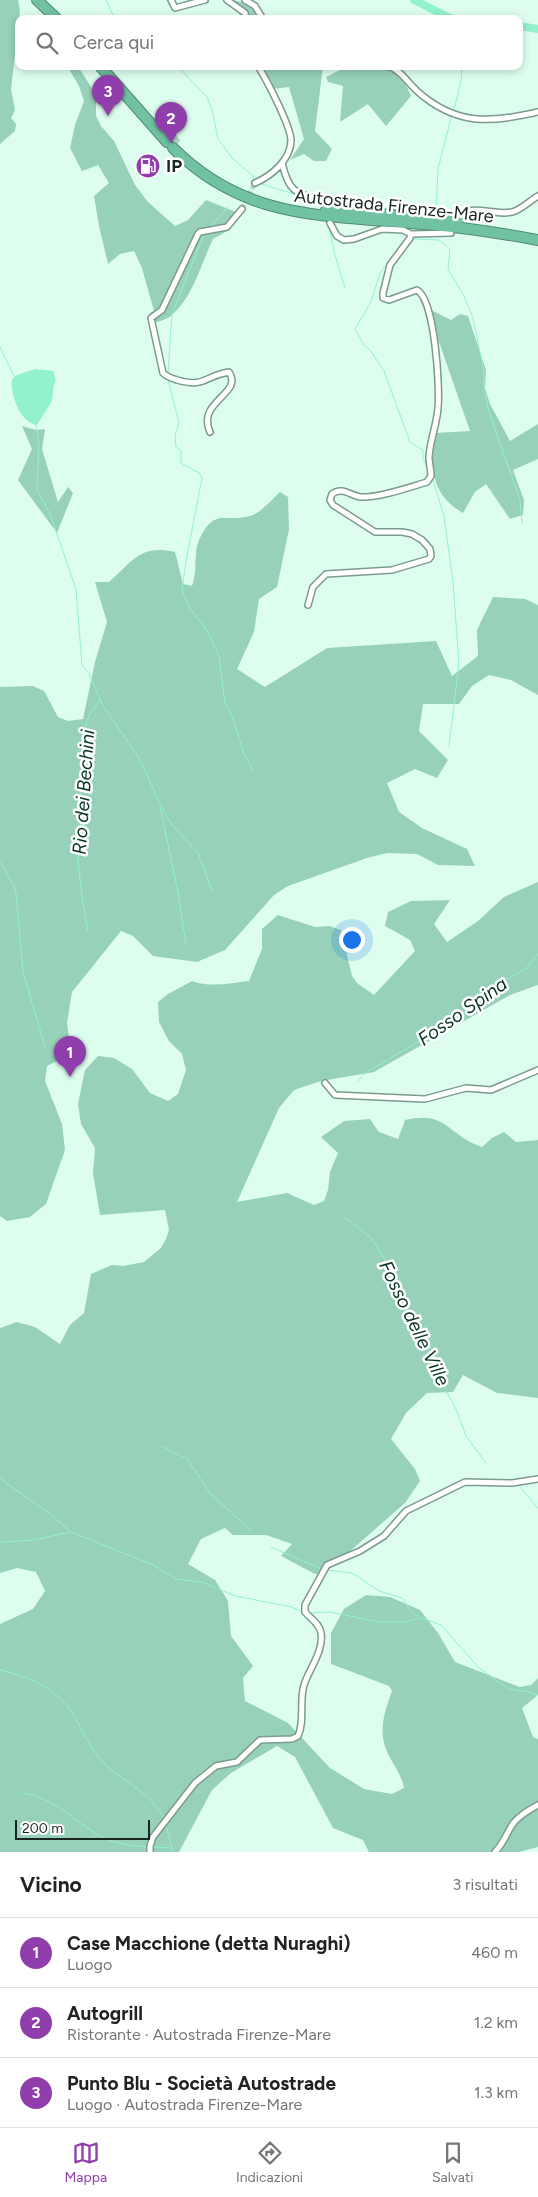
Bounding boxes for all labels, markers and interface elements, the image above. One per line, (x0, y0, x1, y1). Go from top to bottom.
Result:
search box (15, 15, 523, 70)
icon: search (33, 29, 61, 57)
text: Cerca qui (73, 31, 154, 54)
pin: 3 (92, 75, 124, 116)
pin: 2 (155, 102, 187, 143)
fuel station icon: IP (135, 153, 161, 179)
place label: IP (166, 155, 182, 177)
street label: Autostrada Firenze-Mare (293, 185, 495, 227)
water label: Rio dei Bechini (68, 728, 99, 855)
your location (339, 927, 365, 953)
water label: Fosso Spina (413, 972, 511, 1051)
pin: 1 (54, 1036, 86, 1077)
water label: Fosso delle Ville (374, 1257, 455, 1390)
scale bar (15, 1817, 150, 1840)
text: 200 m (22, 1820, 63, 1837)
text: Vicino (20, 1872, 82, 1897)
text: 3 risultati (452, 1875, 518, 1894)
text: Case Macchione (detta Nuraghi) (67, 1932, 351, 1955)
text: 1 (33, 1943, 39, 1962)
text: 460 m (471, 1943, 518, 1962)
text: Luogo (67, 1955, 112, 1974)
text: Autogrill (67, 2002, 143, 2025)
text: 2 (31, 2013, 41, 2032)
text: 1.2 km (474, 2013, 518, 2032)
text: Ristorante · Autostrada Firenze-Mare (67, 2025, 331, 2044)
text: Punto Blu - Società Autostrade (67, 2072, 336, 2095)
text: 3 (32, 2083, 40, 2102)
text: 1.3 km (474, 2083, 518, 2102)
text: Luogo · Autostrada Firenze-Mare (67, 2095, 302, 2114)
tab: Mappa (64, 2139, 107, 2186)
tab: Indicazioni (236, 2139, 303, 2186)
tab: Salvati (432, 2139, 474, 2186)

